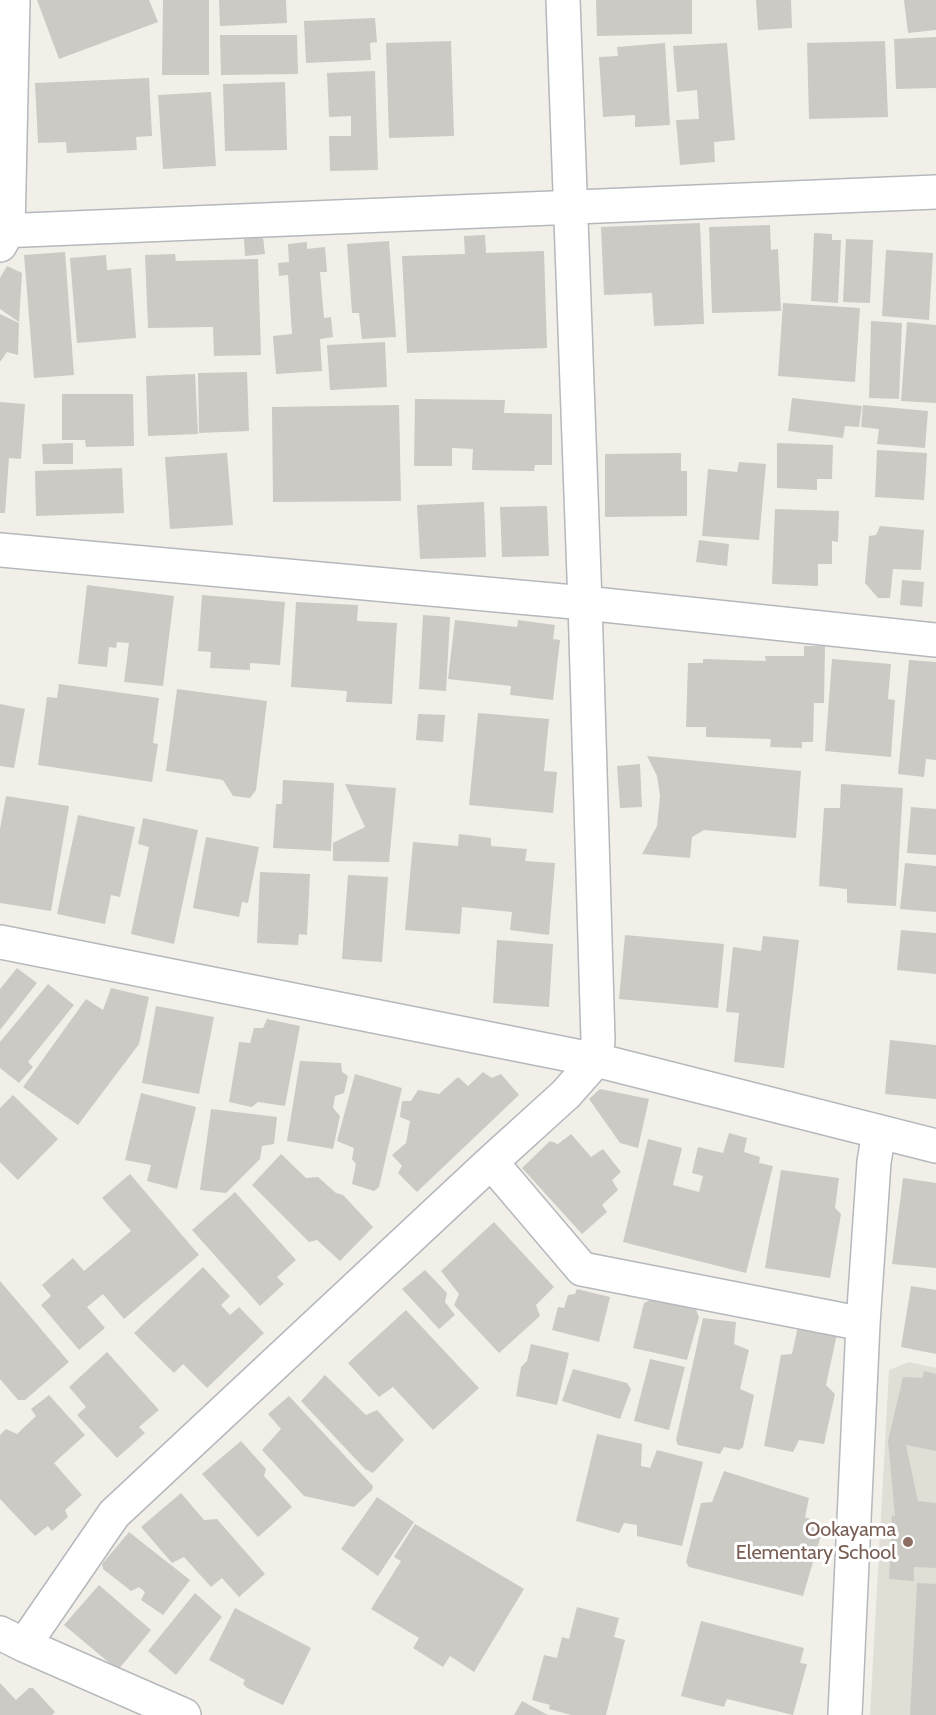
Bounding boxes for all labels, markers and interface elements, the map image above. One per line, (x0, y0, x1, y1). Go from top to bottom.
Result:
place label: Ookayama Elementary School (736, 1518, 896, 1565)
marker: Ookayama Elementary School (901, 1535, 915, 1549)

